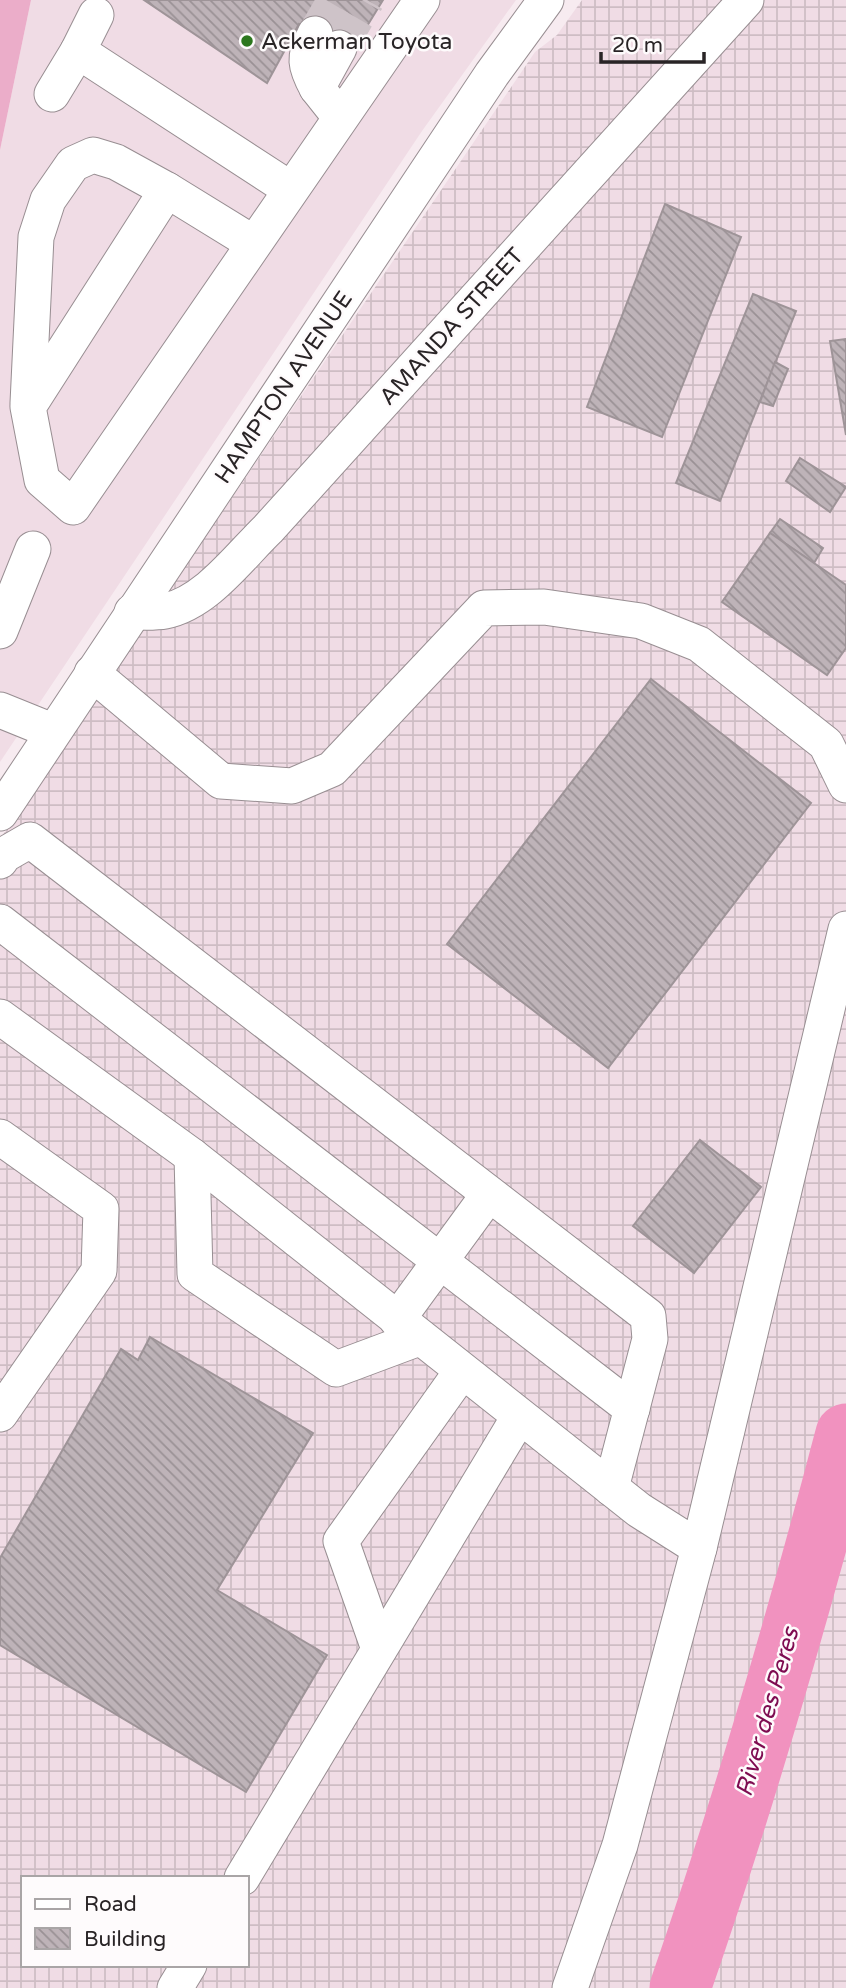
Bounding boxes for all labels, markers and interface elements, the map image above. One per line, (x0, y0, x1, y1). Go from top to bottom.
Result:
scale bar (601, 21, 704, 65)
place label: Ackerman Toyota (261, 28, 452, 56)
marker: Ackerman Toyota (239, 33, 255, 49)
text: 20 m (612, 33, 663, 58)
street label: AMANDA STREET (374, 242, 530, 411)
street label: HAMPTON AVENUE (209, 286, 359, 489)
water label: River des Peres (730, 1623, 806, 1800)
legend (21, 1876, 248, 1967)
text: Road (84, 1892, 137, 1917)
text: Building (84, 1927, 166, 1952)

